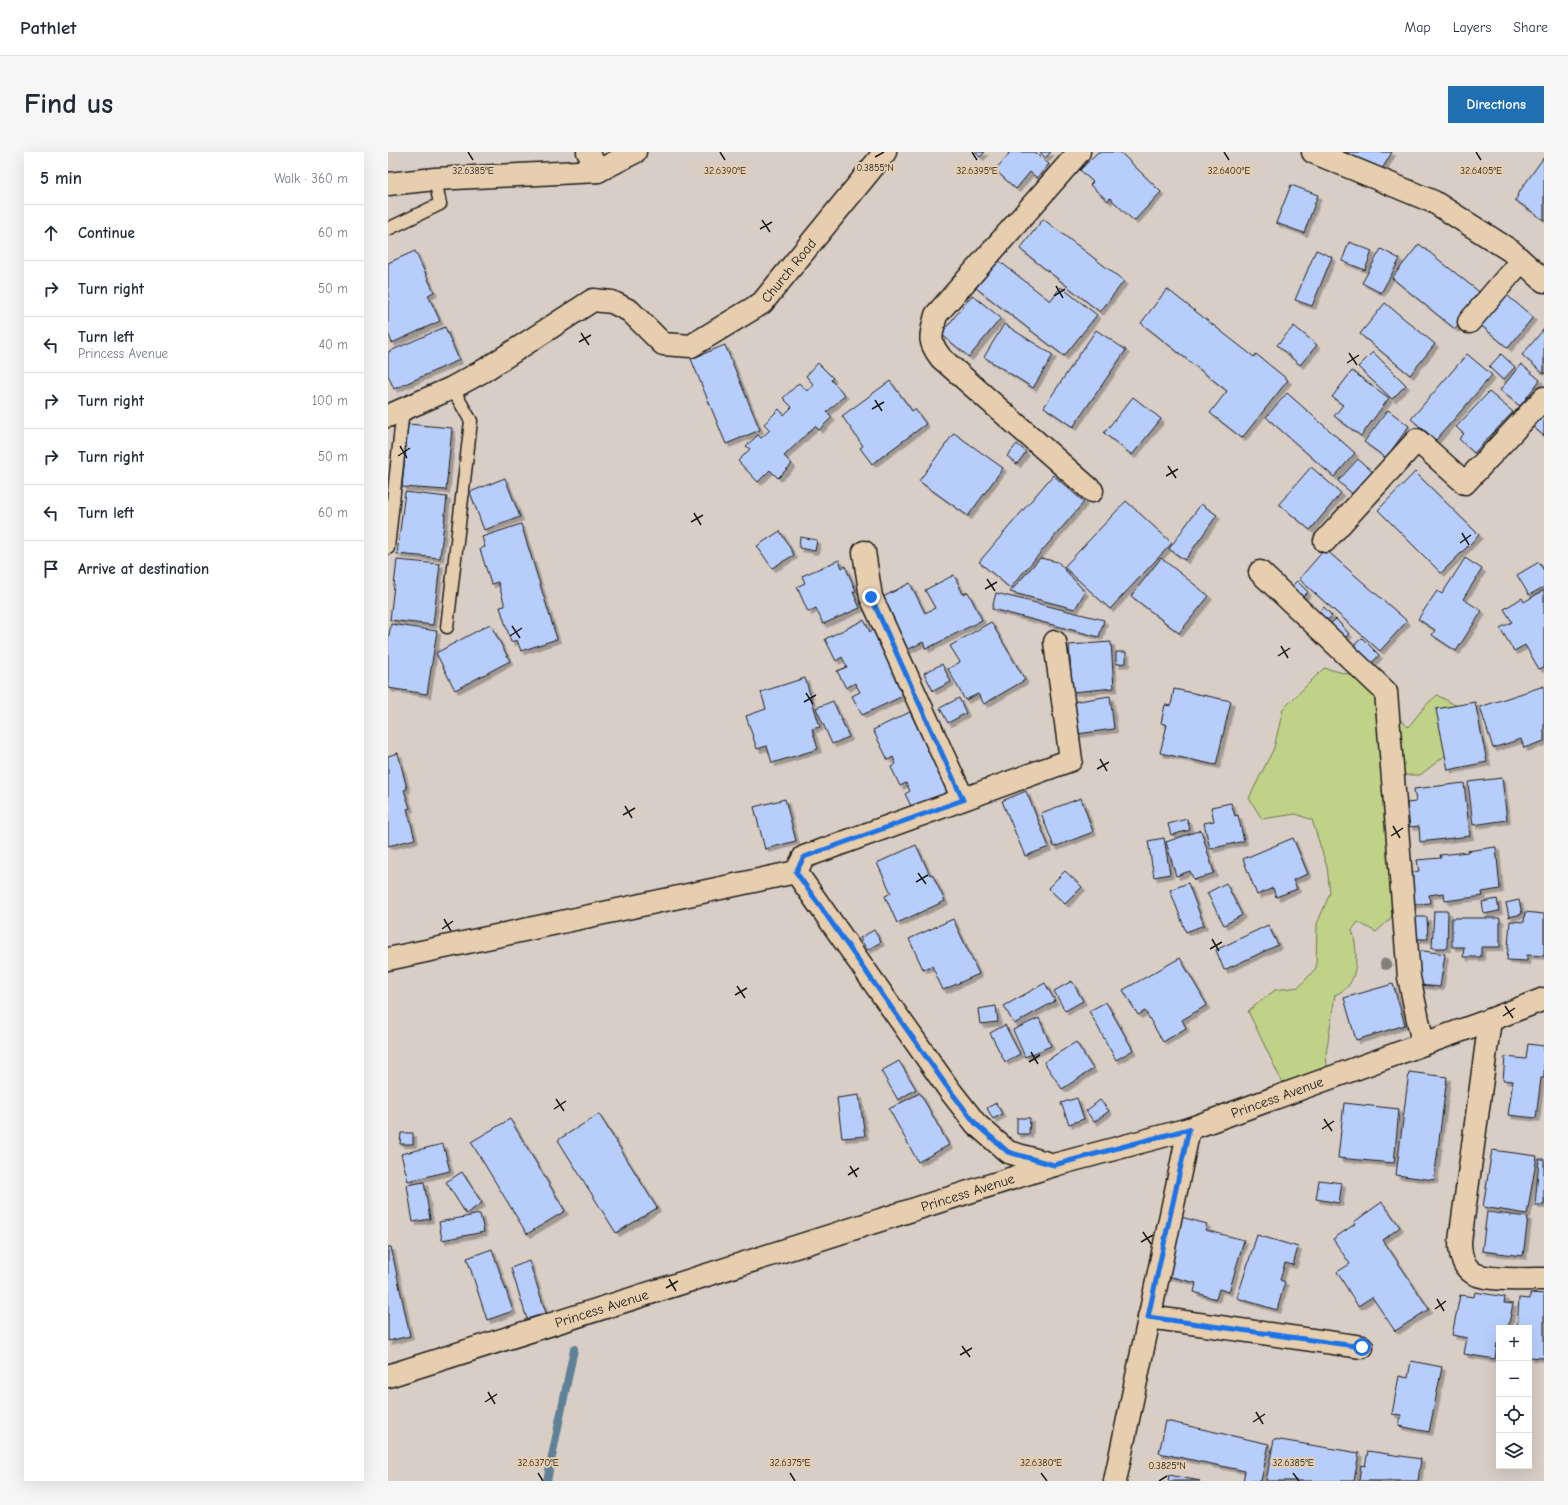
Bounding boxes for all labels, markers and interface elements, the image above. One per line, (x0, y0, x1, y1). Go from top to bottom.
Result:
text: Pathlet (20, 17, 76, 39)
text: Map (1404, 19, 1431, 36)
text: Layers (1453, 19, 1491, 36)
text: Share (1513, 19, 1548, 36)
button: Directions (1448, 86, 1544, 123)
text: Find us (24, 88, 113, 120)
text: 0.3855°N (856, 162, 894, 174)
text: 32.6385°E (452, 165, 494, 177)
text: 32.6390°E (704, 165, 746, 177)
text: 32.6395°E (956, 165, 998, 177)
text: 32.6400°E (1208, 165, 1250, 177)
text: 32.6405°E (1460, 165, 1502, 177)
text: 5 min (40, 169, 82, 188)
text: Walk · 360 m (274, 171, 348, 186)
icon: ahead (40, 222, 62, 244)
text: Continue (78, 224, 135, 242)
text: 60 m (318, 225, 348, 240)
street label: Church Road (758, 235, 820, 306)
icon: right (40, 278, 62, 300)
text: Turn right (78, 280, 144, 298)
text: 50 m (318, 281, 348, 296)
text: Turn left (78, 328, 134, 346)
icon: left (40, 334, 62, 356)
text: 40 m (319, 337, 348, 352)
text: Princess Avenue (78, 346, 168, 361)
icon: right (40, 390, 62, 412)
text: Turn right (78, 392, 144, 410)
text: 100 m (312, 393, 348, 408)
icon: right (40, 446, 62, 468)
text: Turn right (78, 448, 144, 466)
text: 50 m (318, 449, 348, 464)
icon: left (40, 502, 62, 524)
text: Turn left (78, 504, 134, 522)
text: 60 m (318, 505, 348, 520)
icon: arrive (40, 558, 62, 580)
text: Arrive at destination (78, 560, 209, 578)
route end (862, 588, 880, 606)
street label: Princess Avenue (1229, 1073, 1326, 1122)
street label: Princess Avenue (919, 1170, 1017, 1216)
street label: Princess Avenue (553, 1286, 651, 1332)
map controls (1496, 1325, 1532, 1469)
button: + (1496, 1325, 1532, 1361)
route start (1353, 1338, 1371, 1356)
button: − (1496, 1361, 1532, 1397)
button: locate (1496, 1397, 1532, 1433)
button: layers (1496, 1433, 1532, 1469)
text: 32.6370°E (517, 1457, 559, 1469)
text: 32.6375°E (770, 1457, 810, 1469)
text: 32.6380°E (1020, 1457, 1062, 1469)
text: 32.6385°E (1272, 1457, 1314, 1469)
text: 0.3825°N (1148, 1460, 1186, 1472)

